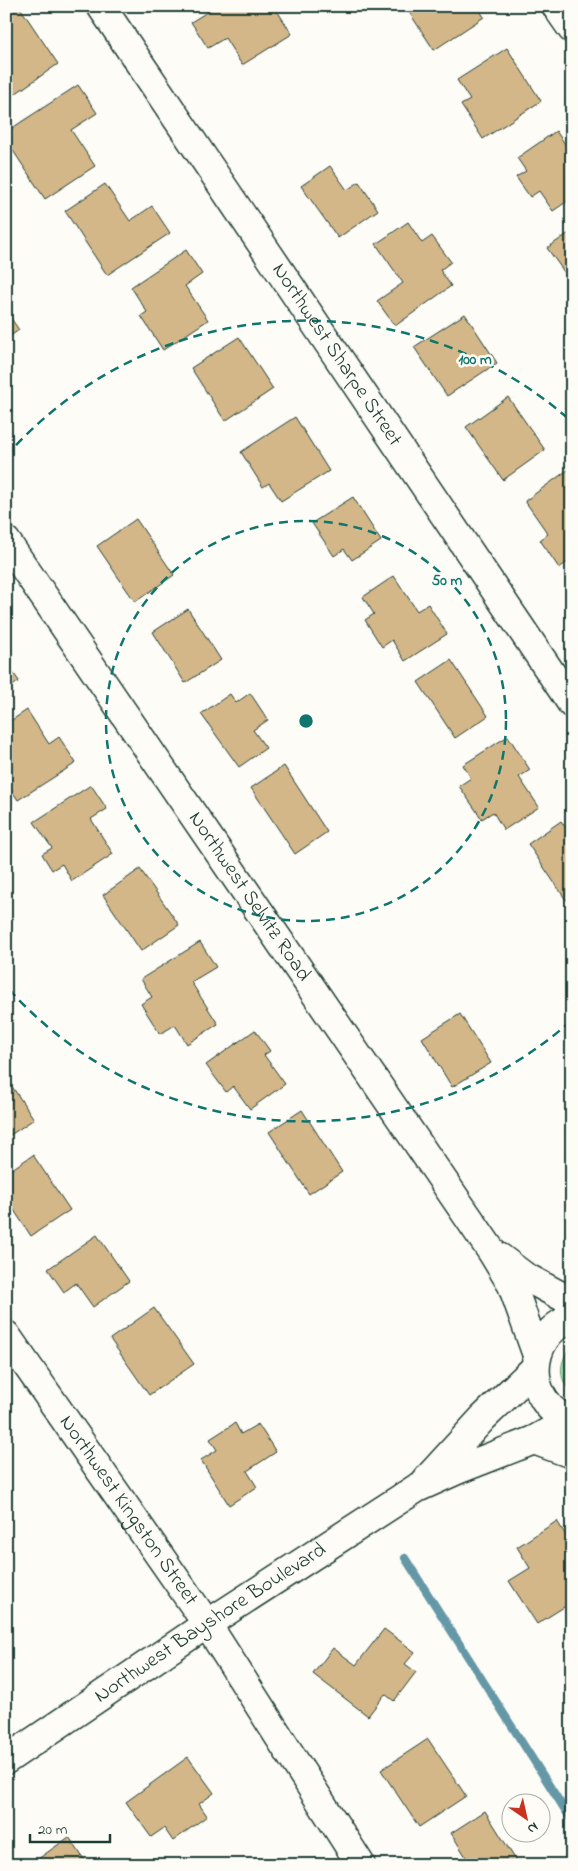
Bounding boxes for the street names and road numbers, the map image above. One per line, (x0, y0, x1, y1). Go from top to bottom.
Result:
street label: Northwest Sharpe Street (264, 257, 409, 453)
street label: Northwest Selvitz Road (180, 806, 318, 988)
street label: Northwest Kingston Street (51, 1409, 205, 1612)
street label: Northwest Bayshore Boulevard (88, 1535, 332, 1711)

